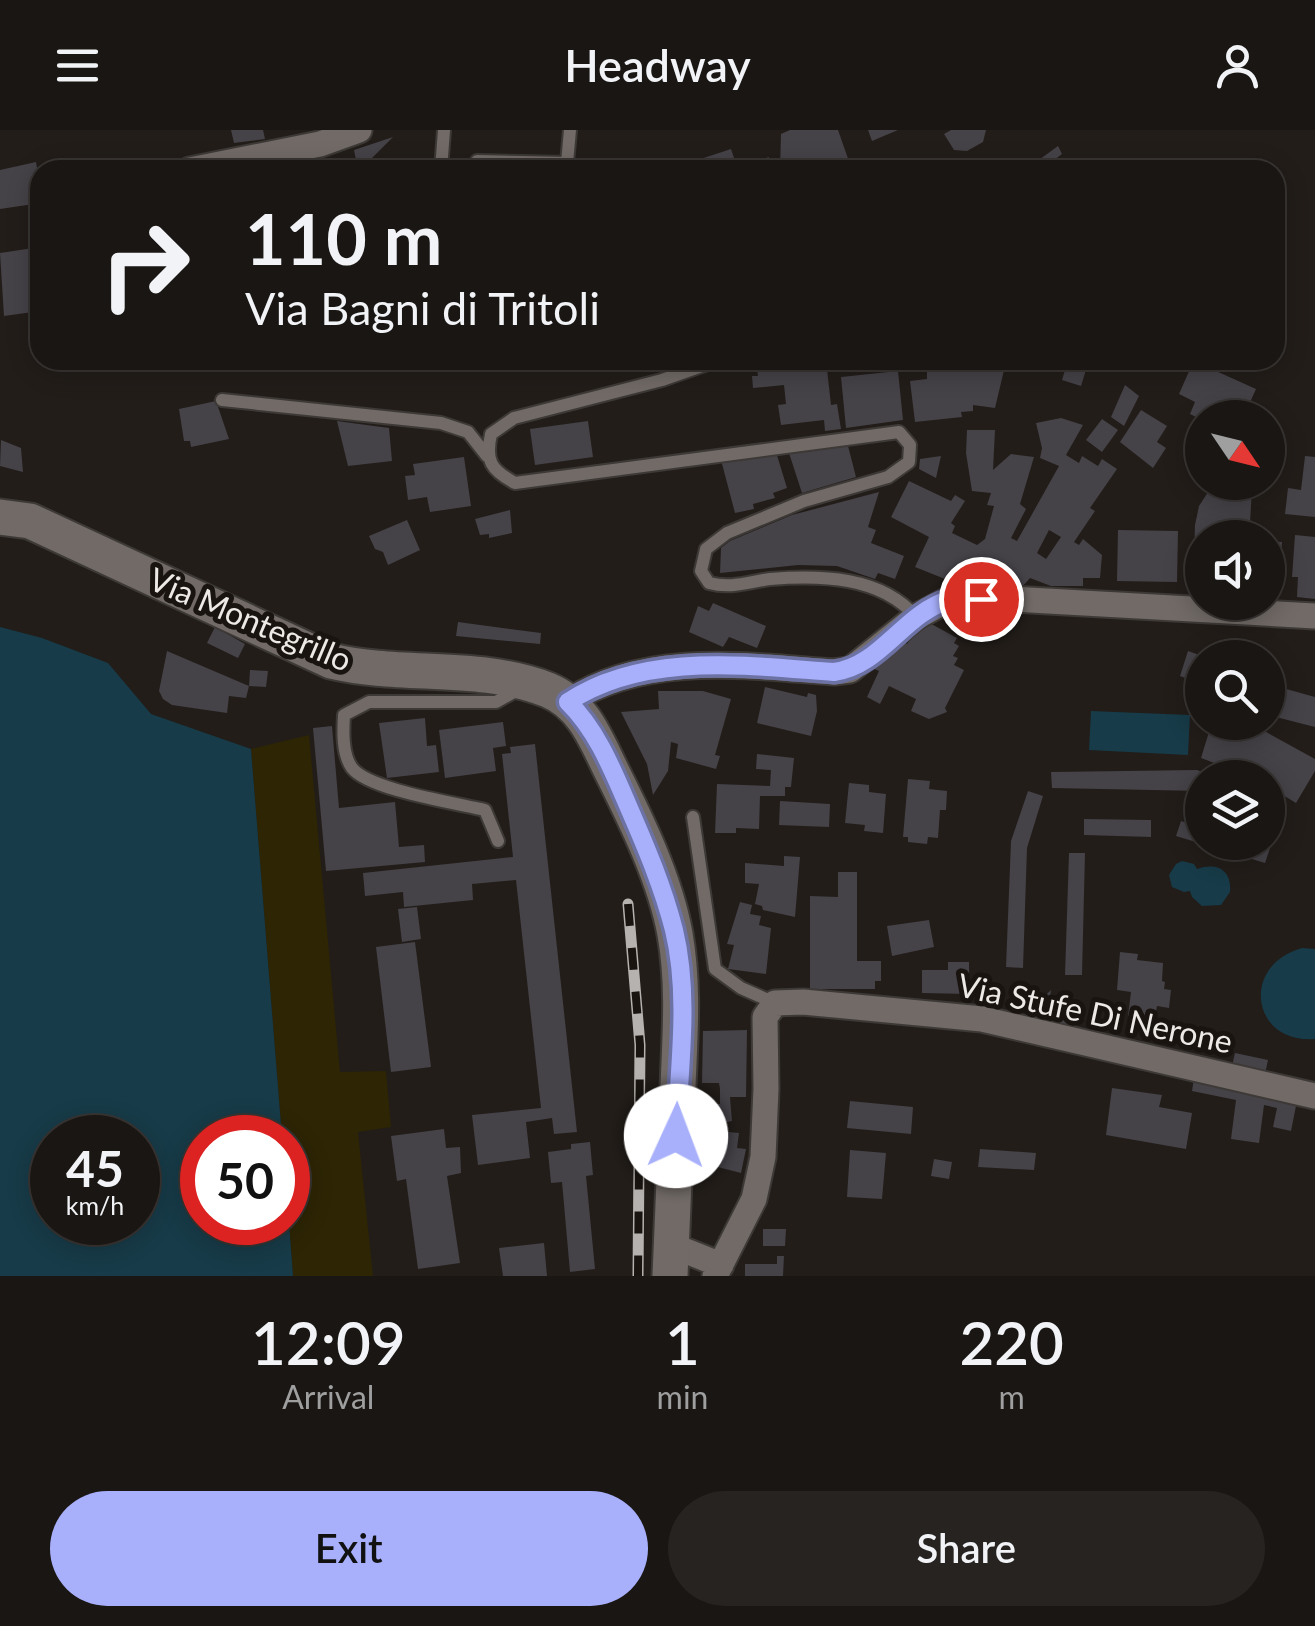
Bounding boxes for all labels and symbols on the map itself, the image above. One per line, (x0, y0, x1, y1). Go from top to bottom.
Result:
north arrow (1185, 400, 1285, 500)
pin (939, 557, 1024, 642)
street label: Via Montegrillo (144, 558, 358, 679)
street label: Via Stufe Di Nerone (954, 964, 1236, 1061)
position arrow (624, 1084, 728, 1188)
speed limit sign: 50 (180, 1115, 310, 1245)

